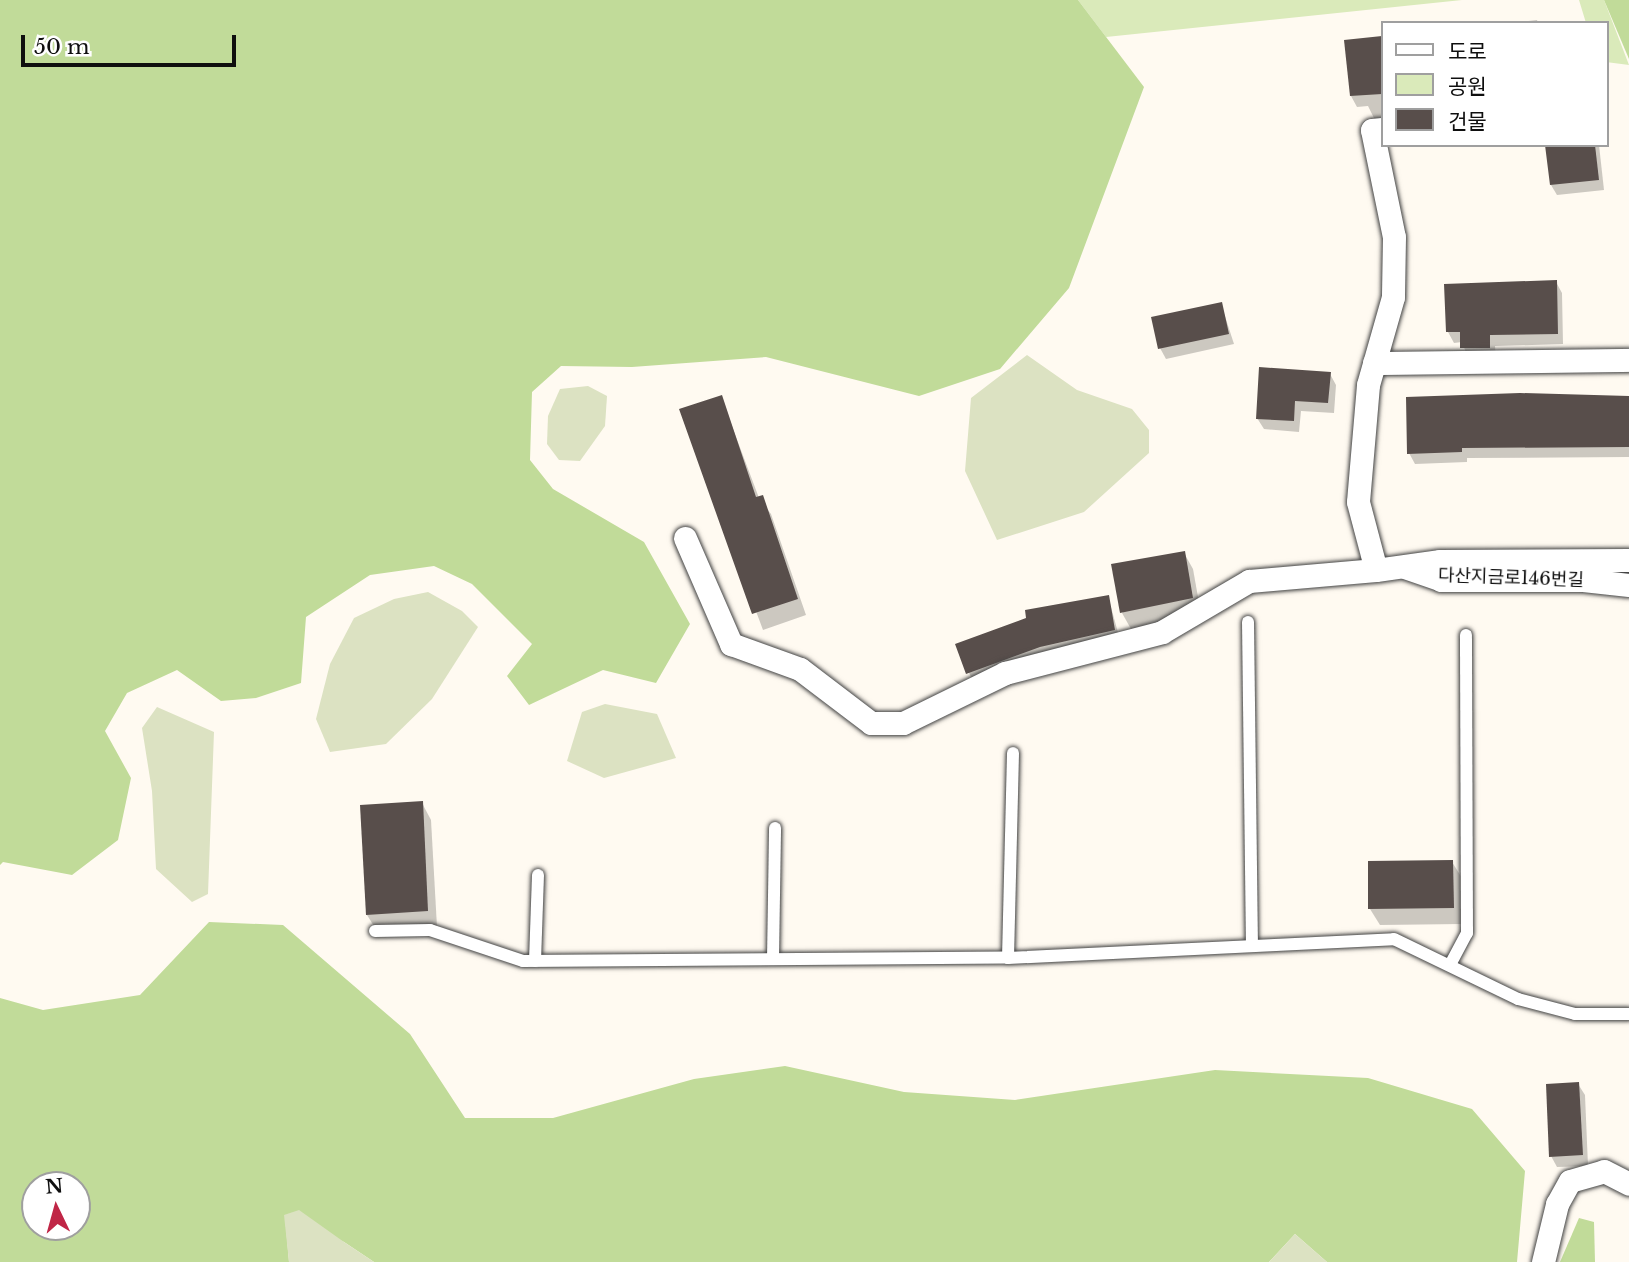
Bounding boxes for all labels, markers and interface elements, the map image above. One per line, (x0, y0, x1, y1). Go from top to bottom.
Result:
scale bar (24, 21, 240, 65)
legend (1380, 21, 1608, 147)
text: 50 m (34, 34, 89, 60)
text: 도로 (1448, 39, 1487, 65)
text: 공원 (1448, 74, 1487, 100)
text: 건물 (1448, 109, 1487, 135)
street label: 다산지금로146번길 (1438, 565, 1584, 591)
north arrow (21, 1171, 91, 1241)
text: N (44, 1174, 64, 1199)

